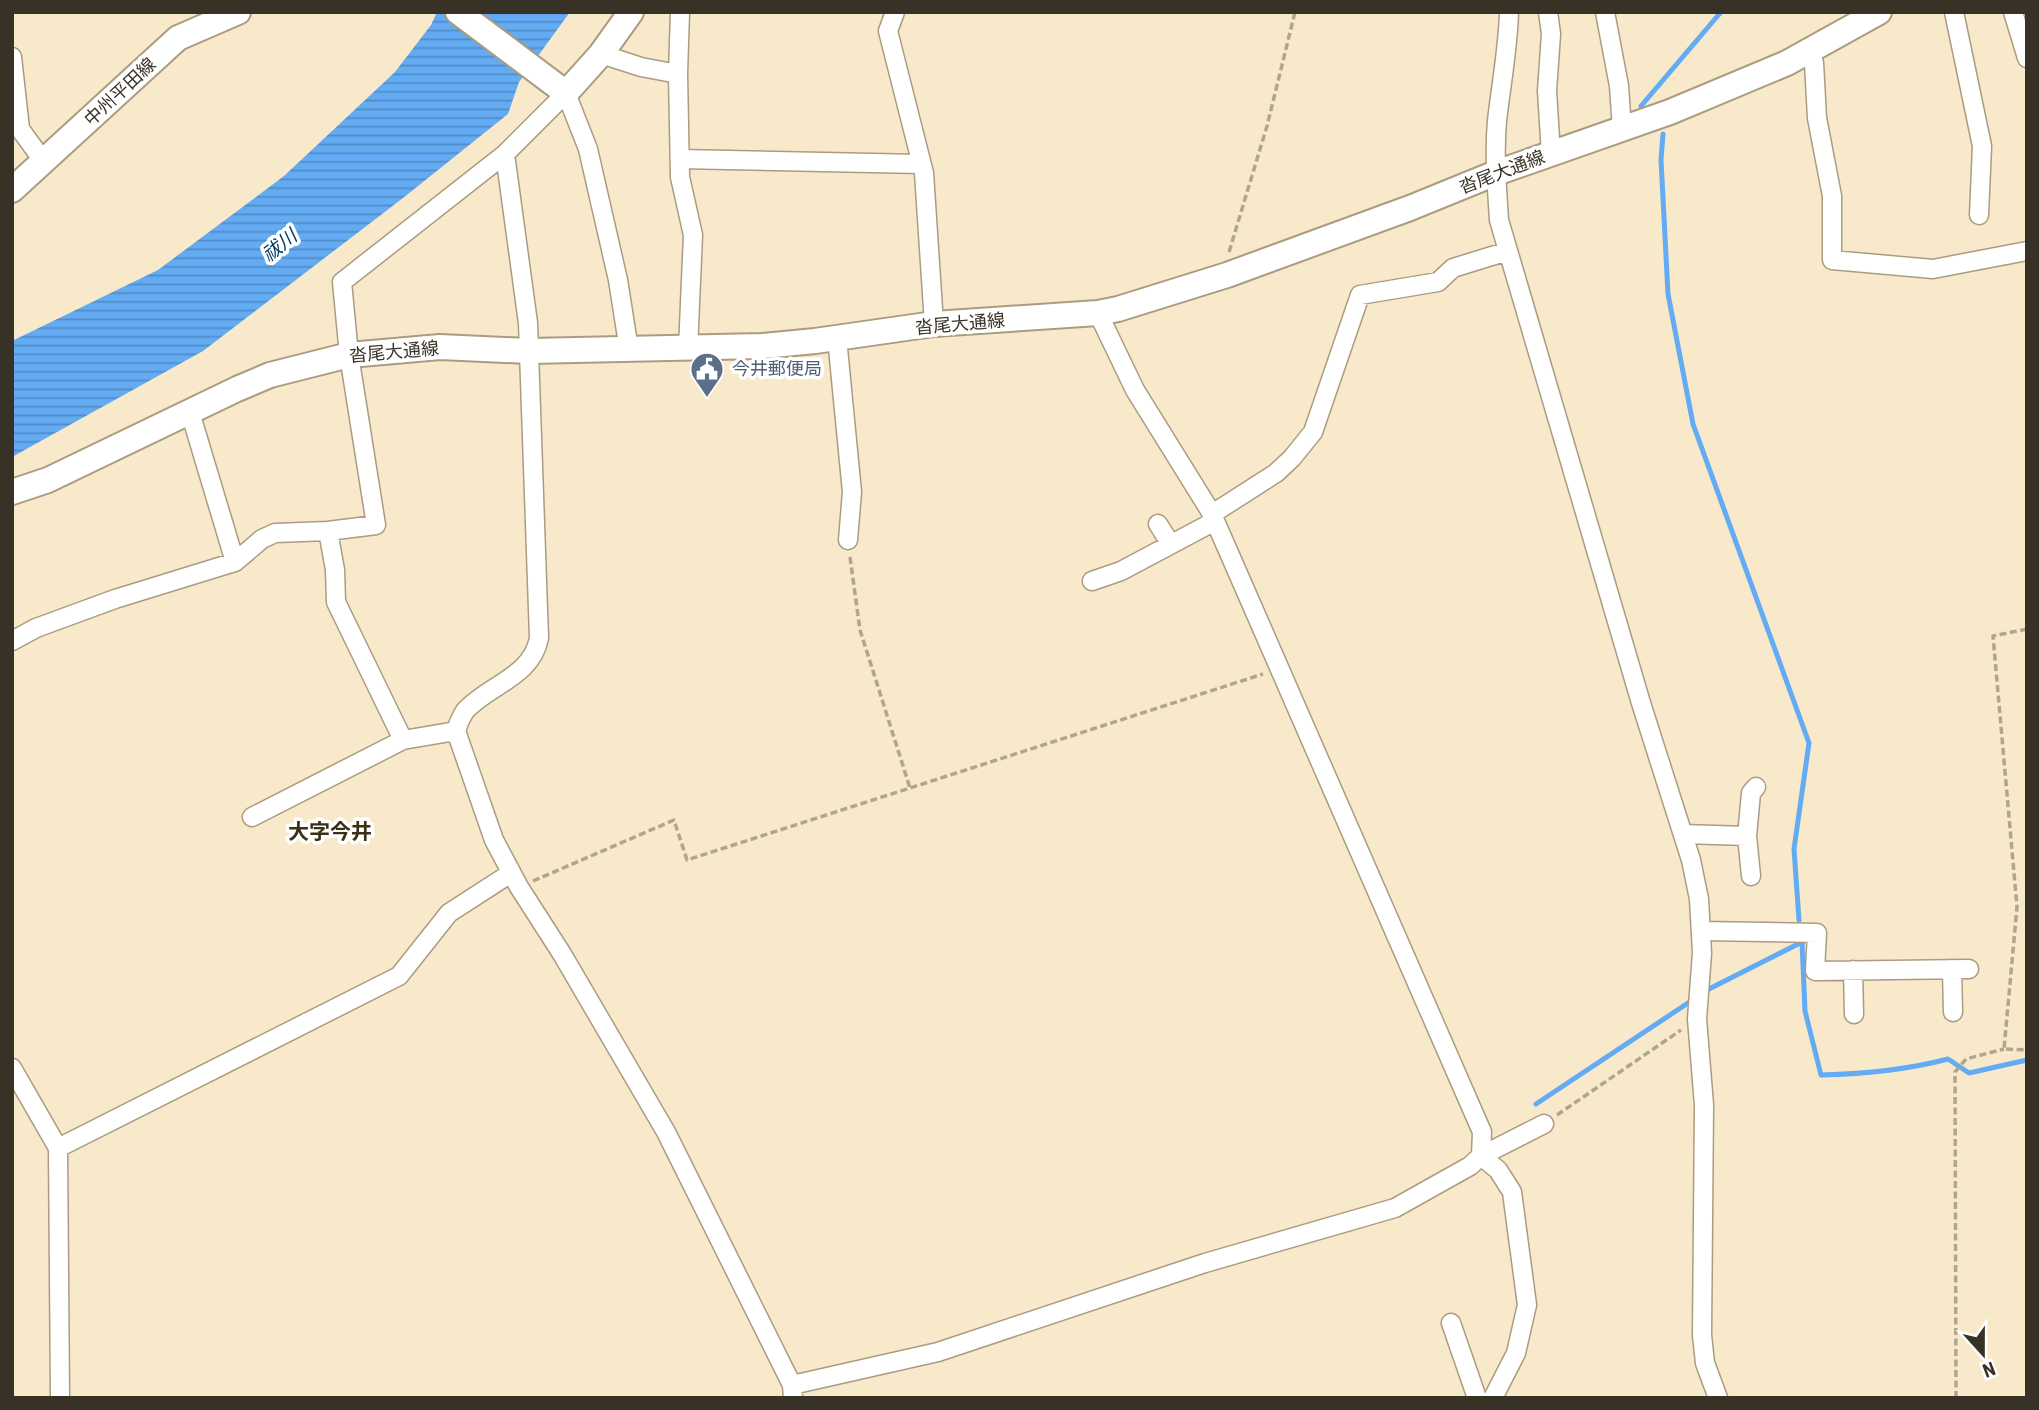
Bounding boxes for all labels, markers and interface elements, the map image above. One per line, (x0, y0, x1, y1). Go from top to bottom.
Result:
street label: 中州平田線 (80, 53, 160, 130)
street label: 沓尾大通線 (1456, 146, 1548, 197)
water label: 祓川 (257, 223, 303, 266)
street label: 沓尾大通線 (914, 309, 1006, 338)
street label: 沓尾大通線 (348, 337, 440, 366)
public building icon: 今井郵便局 (688, 350, 726, 399)
place label: 今井郵便局 (732, 358, 822, 379)
district label: 大字今井 (288, 820, 372, 844)
north arrow (1948, 1319, 2018, 1389)
text: N (1979, 1357, 1998, 1382)

